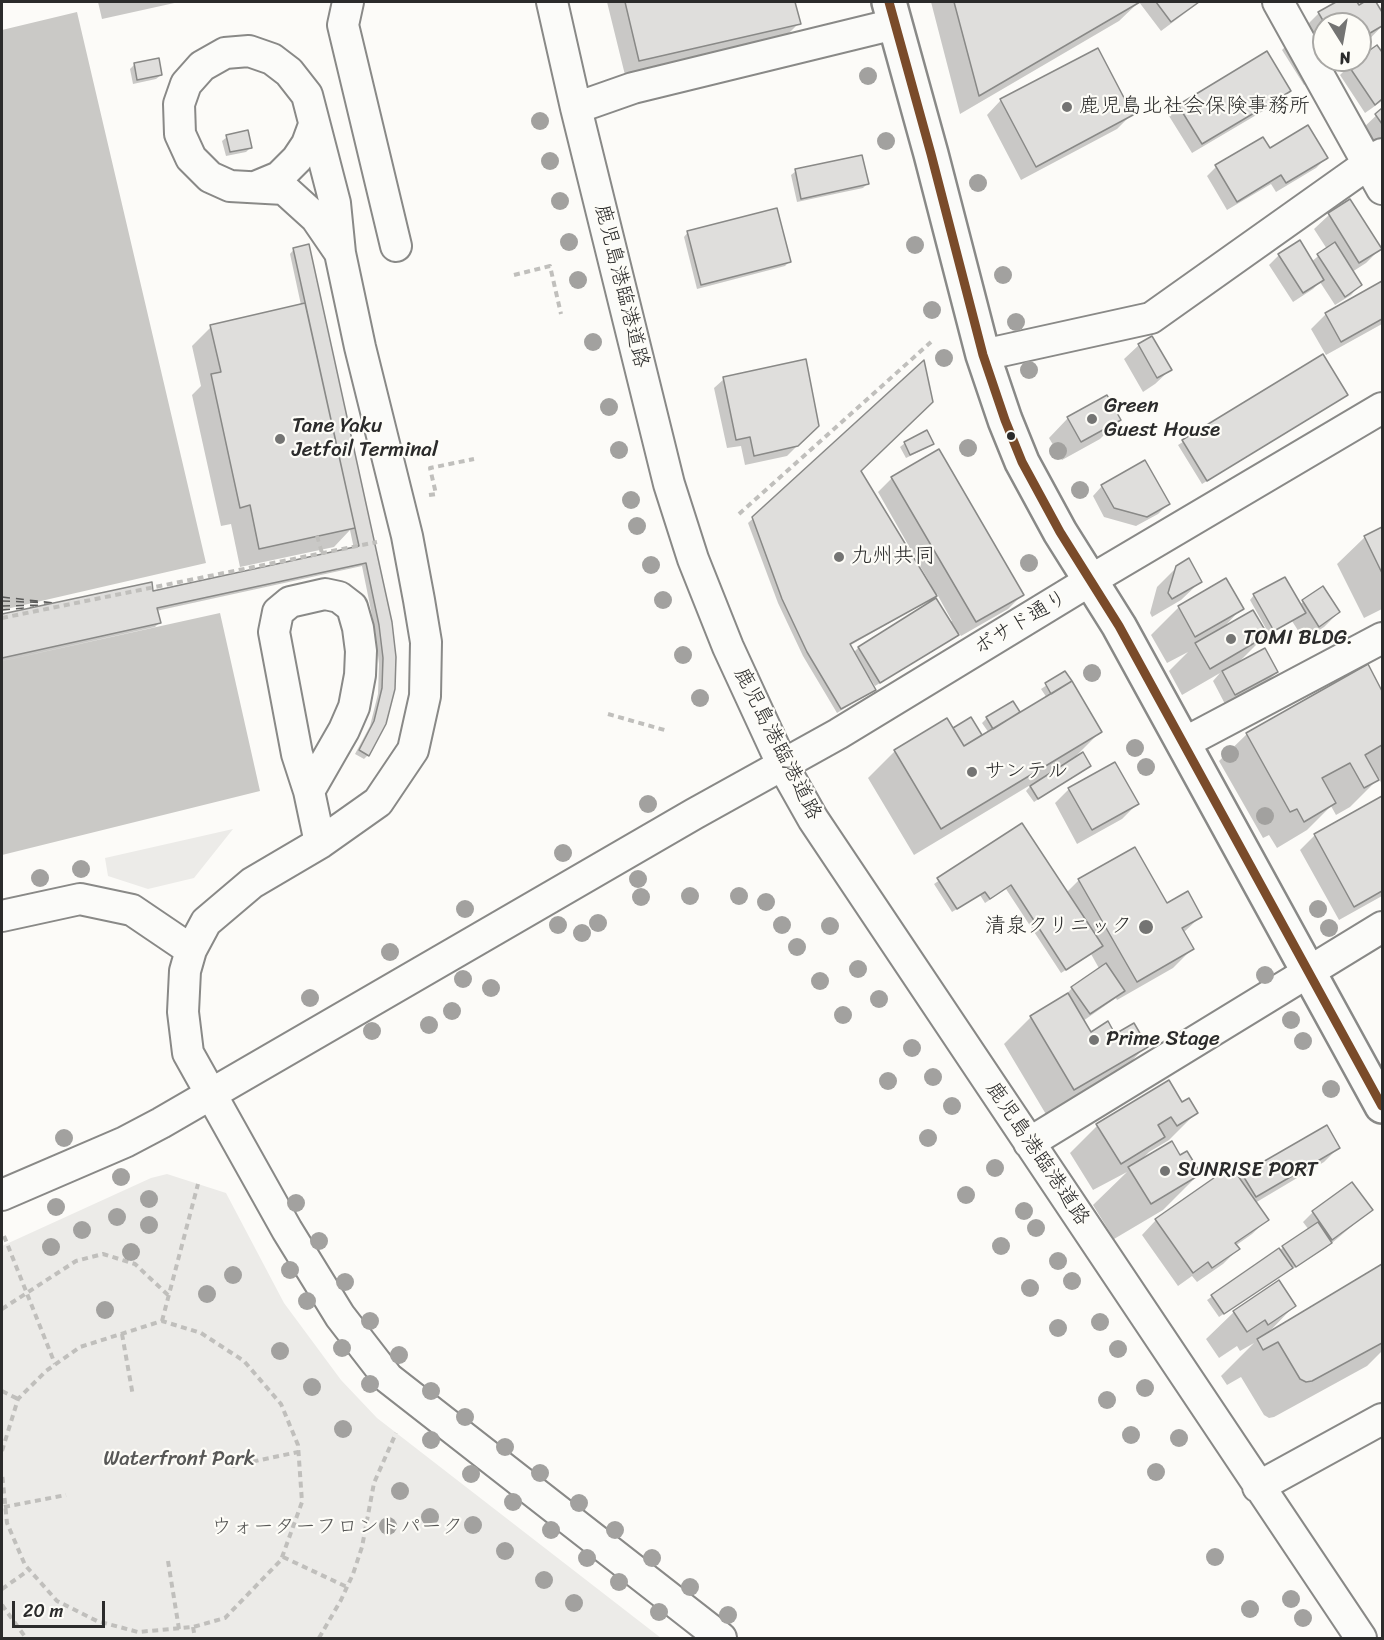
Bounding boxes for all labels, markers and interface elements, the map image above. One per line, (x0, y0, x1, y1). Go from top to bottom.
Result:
north arrow (1312, 12, 1372, 72)
text: N (1337, 43, 1353, 73)
place label: 鹿児島北社会保険事務所 (1079, 94, 1310, 120)
marker: 鹿児島北社会保険事務所 (1060, 100, 1074, 114)
street label: 鹿児島港臨港道路 (588, 201, 654, 371)
place label: Green Guest House (1104, 394, 1220, 444)
marker: Green Guest House (1085, 412, 1099, 426)
place label: Tane Yaku Jetfoil Terminal (292, 414, 438, 464)
unlabelled marker (1005, 430, 1017, 442)
marker: Tane Yaku Jetfoil Terminal (273, 432, 287, 446)
place label: 九州共同 (851, 544, 935, 570)
marker: 九州共同 (832, 550, 846, 564)
street label: ボサド通り (970, 585, 1072, 661)
place label: TOMI BLDG. (1243, 626, 1353, 652)
marker: TOMI BLDG. (1224, 632, 1238, 646)
street label: 鹿児島港臨港道路 (728, 663, 826, 825)
place label: サンテル (984, 759, 1068, 785)
marker: サンテル (965, 765, 979, 779)
place label: 清泉クリニック (985, 914, 1132, 940)
marker: 清泉クリニック (1137, 918, 1155, 936)
place label: Prime Stage (1106, 1027, 1220, 1053)
marker: Prime Stage (1087, 1033, 1101, 1047)
street label: 鹿児島港臨港道路 (980, 1077, 1094, 1231)
place label: SUNRISE PORT (1177, 1158, 1318, 1184)
marker: SUNRISE PORT (1158, 1164, 1172, 1178)
park label: Waterfront Park (103, 1447, 255, 1473)
park label: ウォーターフロントパーク (211, 1515, 463, 1541)
scale bar (15, 1589, 108, 1627)
text: 20 m (23, 1595, 63, 1627)

